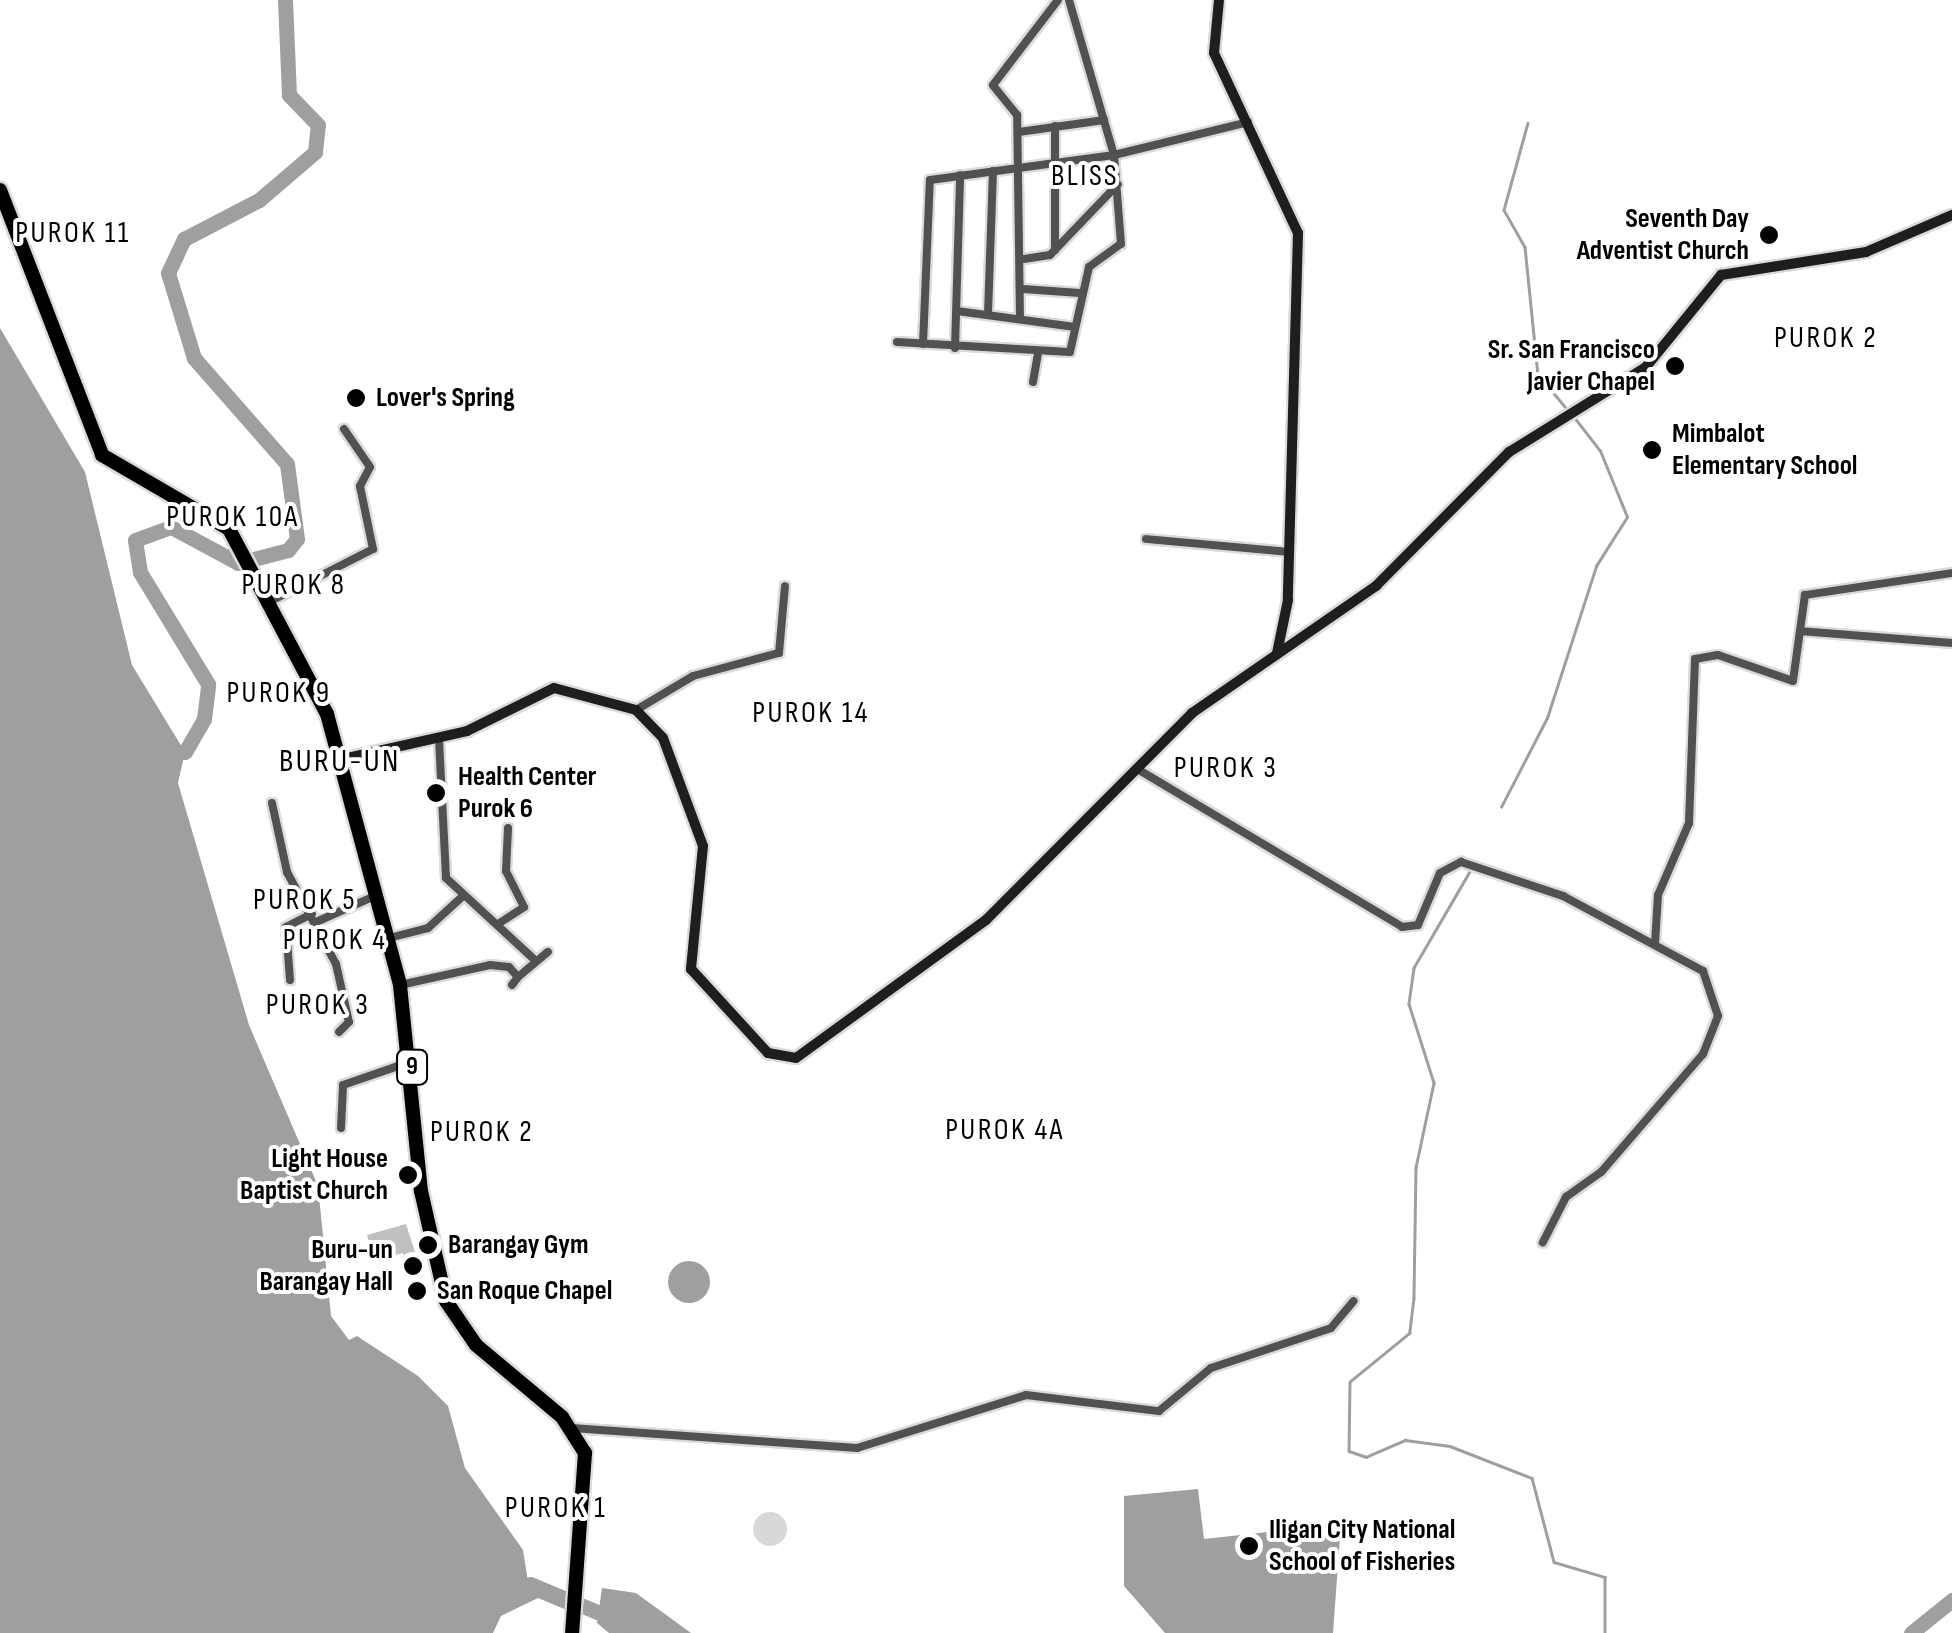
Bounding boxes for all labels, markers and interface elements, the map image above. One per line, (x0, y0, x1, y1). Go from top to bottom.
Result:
district label: BLISS (1051, 158, 1119, 194)
place label: Seventh Day Adventist Church (1577, 202, 1749, 268)
district label: PUROK 11 (15, 215, 131, 251)
marker: Seventh Day Adventist Church (1758, 224, 1780, 246)
district label: PUROK 2 (1774, 320, 1878, 356)
place label: Sr. San Francisco Javier Chapel (1488, 333, 1655, 399)
marker: Sr. San Francisco Javier Chapel (1664, 355, 1686, 377)
place label: Lover's Spring (376, 381, 515, 415)
marker: Lover's Spring (345, 387, 367, 409)
place label: Mimbalot Elementary School (1672, 417, 1858, 483)
marker: Mimbalot Elementary School (1641, 439, 1663, 461)
district label: PUROK 10A (166, 499, 300, 535)
district label: PUROK 8 (241, 567, 347, 603)
district label: PUROK 9 (226, 675, 332, 711)
district label: PUROK 14 (752, 695, 870, 731)
district label: BURU-UN (279, 743, 401, 781)
district label: PUROK 3 (1174, 750, 1278, 786)
place label: Health Center Purok 6 (458, 760, 597, 826)
marker: Health Center Purok 6 (423, 780, 449, 806)
district label: PUROK 5 (253, 882, 357, 918)
district label: PUROK 4 (283, 922, 387, 958)
district label: PUROK 3 (266, 987, 370, 1023)
road number: 9 (394, 1047, 430, 1087)
district label: PUROK 4A (945, 1112, 1065, 1148)
district label: PUROK 2 (430, 1114, 534, 1150)
place label: Light House Baptist Church (240, 1142, 388, 1208)
marker: Light House Baptist Church (397, 1164, 419, 1186)
place label: Barangay Gym (448, 1228, 589, 1262)
place label: Buru-un Barangay Hall (259, 1233, 393, 1299)
marker: Barangay Gym (417, 1234, 439, 1256)
marker: Buru-un Barangay Hall (402, 1255, 424, 1277)
place label: San Roque Chapel (437, 1274, 612, 1308)
marker: San Roque Chapel (406, 1280, 428, 1302)
district label: PUROK 1 (505, 1490, 607, 1526)
place label: Iligan City National School of Fisheries (1269, 1513, 1455, 1579)
marker: Iligan City National School of Fisheries (1238, 1535, 1260, 1557)

